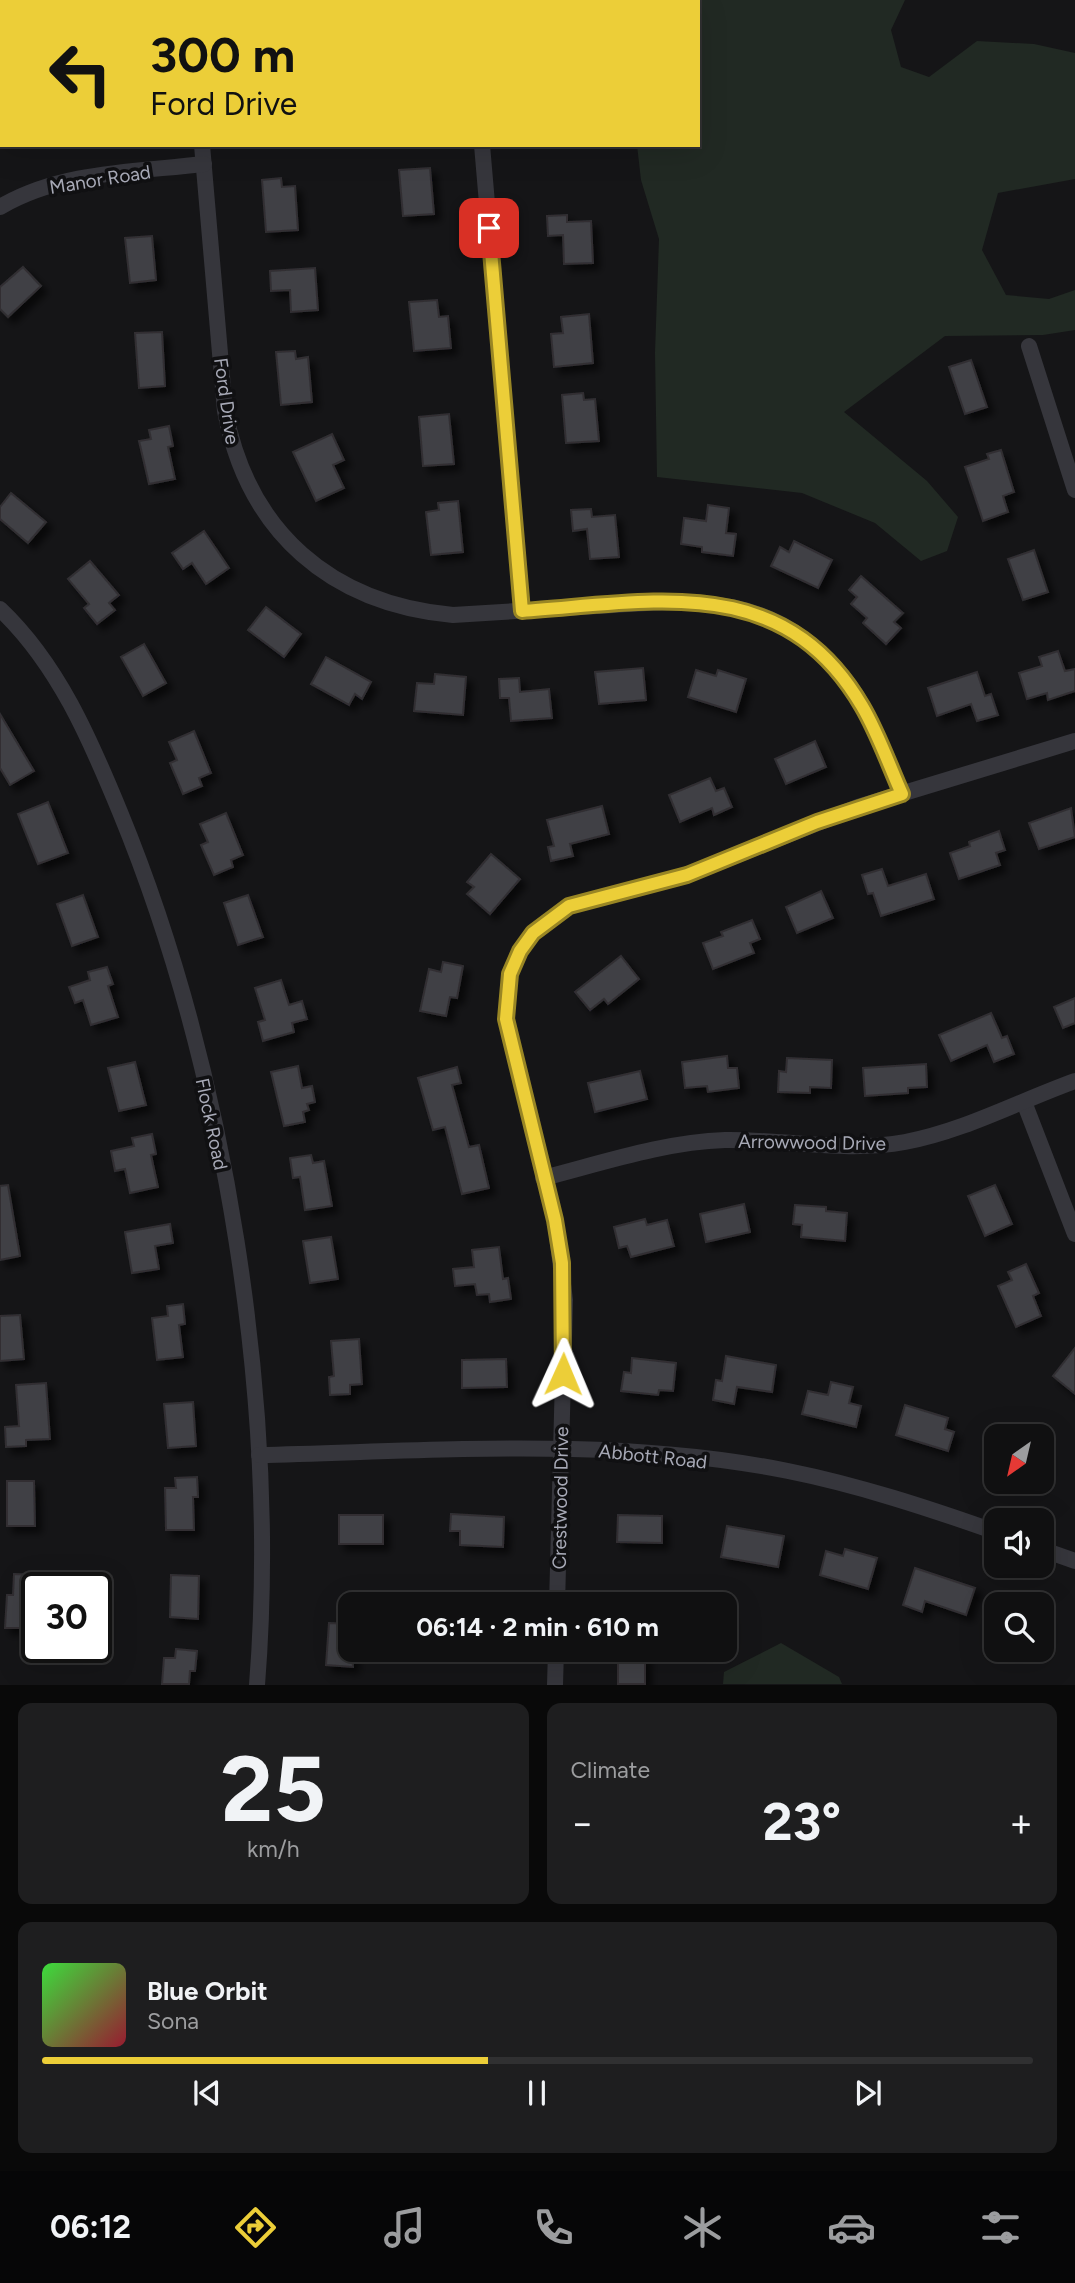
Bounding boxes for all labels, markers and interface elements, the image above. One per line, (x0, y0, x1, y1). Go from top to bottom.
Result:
text: 300 m (150, 25, 295, 84)
icon: left (35, 28, 126, 119)
text: Ford Drive (150, 85, 297, 123)
street label: Manor Road (48, 160, 152, 199)
pin (459, 198, 519, 258)
icon: arrive (470, 209, 508, 247)
street label: Ford Drive (209, 356, 244, 446)
street label: Flock Road (191, 1076, 232, 1172)
street label: Arrowwood Drive (738, 1130, 886, 1155)
position arrow (526, 1337, 600, 1411)
north arrow (984, 1424, 1054, 1494)
map controls (984, 1424, 1054, 1662)
street label: Crestwood Drive (548, 1426, 573, 1570)
street label: Abbott Road (598, 1439, 708, 1474)
button: sound (984, 1508, 1054, 1578)
speed limit sign: 30 (21, 1572, 112, 1663)
button: search (984, 1592, 1054, 1662)
text: 06:14 · 2 min · 610 m (416, 1611, 659, 1643)
text: 25 (220, 1735, 326, 1844)
text: Climate (571, 1756, 650, 1784)
text: 23° (762, 1791, 841, 1853)
text: − (571, 1800, 594, 1846)
text: + (1009, 1800, 1033, 1846)
text: km/h (247, 1835, 300, 1863)
text: Blue Orbit (147, 1975, 268, 2007)
text: Sona (147, 2007, 199, 2035)
icon: previous (188, 2074, 226, 2112)
icon: pause (518, 2074, 556, 2112)
icon: next (849, 2074, 887, 2112)
icon: directions (231, 2203, 280, 2252)
icon: music (380, 2203, 429, 2252)
icon: phone (529, 2203, 578, 2252)
icon: climate (678, 2203, 727, 2252)
icon: car (827, 2203, 876, 2252)
icon: filters (976, 2203, 1025, 2252)
text: 06:12 (50, 2208, 131, 2246)

